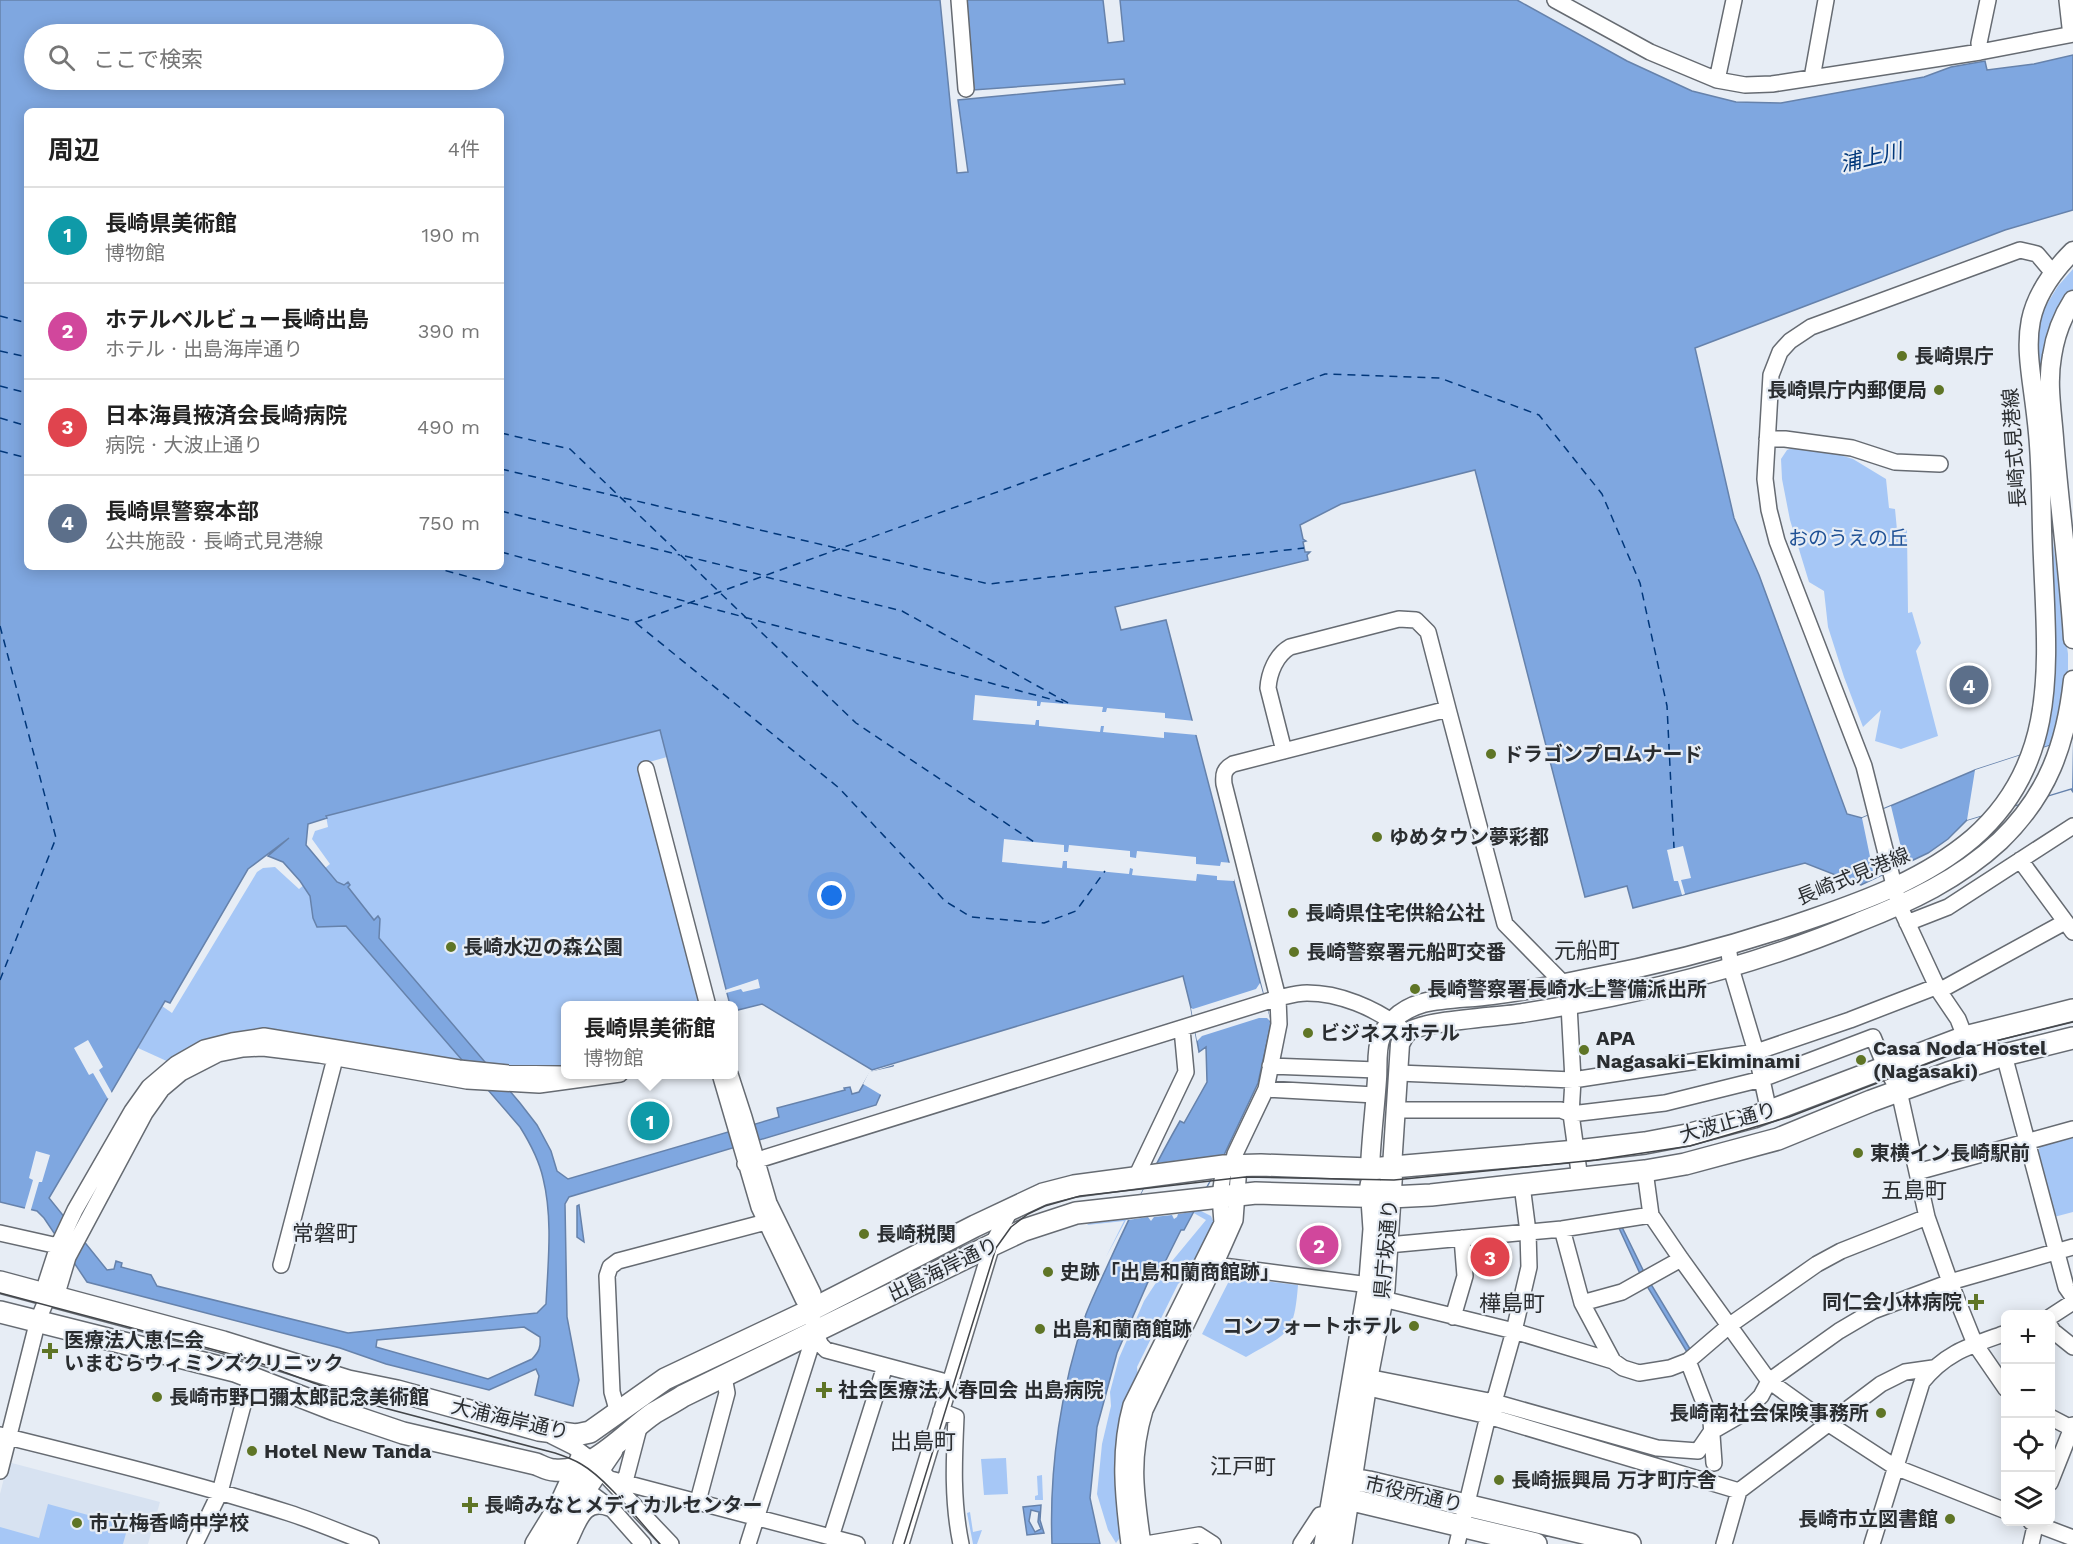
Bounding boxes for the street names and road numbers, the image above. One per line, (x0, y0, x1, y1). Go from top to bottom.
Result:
street label: 長崎式見港線 (1998, 387, 2030, 509)
street label: 長崎式見港線 (1793, 842, 1913, 910)
street label: 大波止通り (1677, 1097, 1779, 1147)
street label: 県庁坂通り (1370, 1198, 1402, 1300)
street label: 出島海岸通り (884, 1232, 1002, 1306)
street label: 大浦海岸通り (449, 1394, 571, 1444)
street label: 市役所通り (1363, 1471, 1465, 1517)

